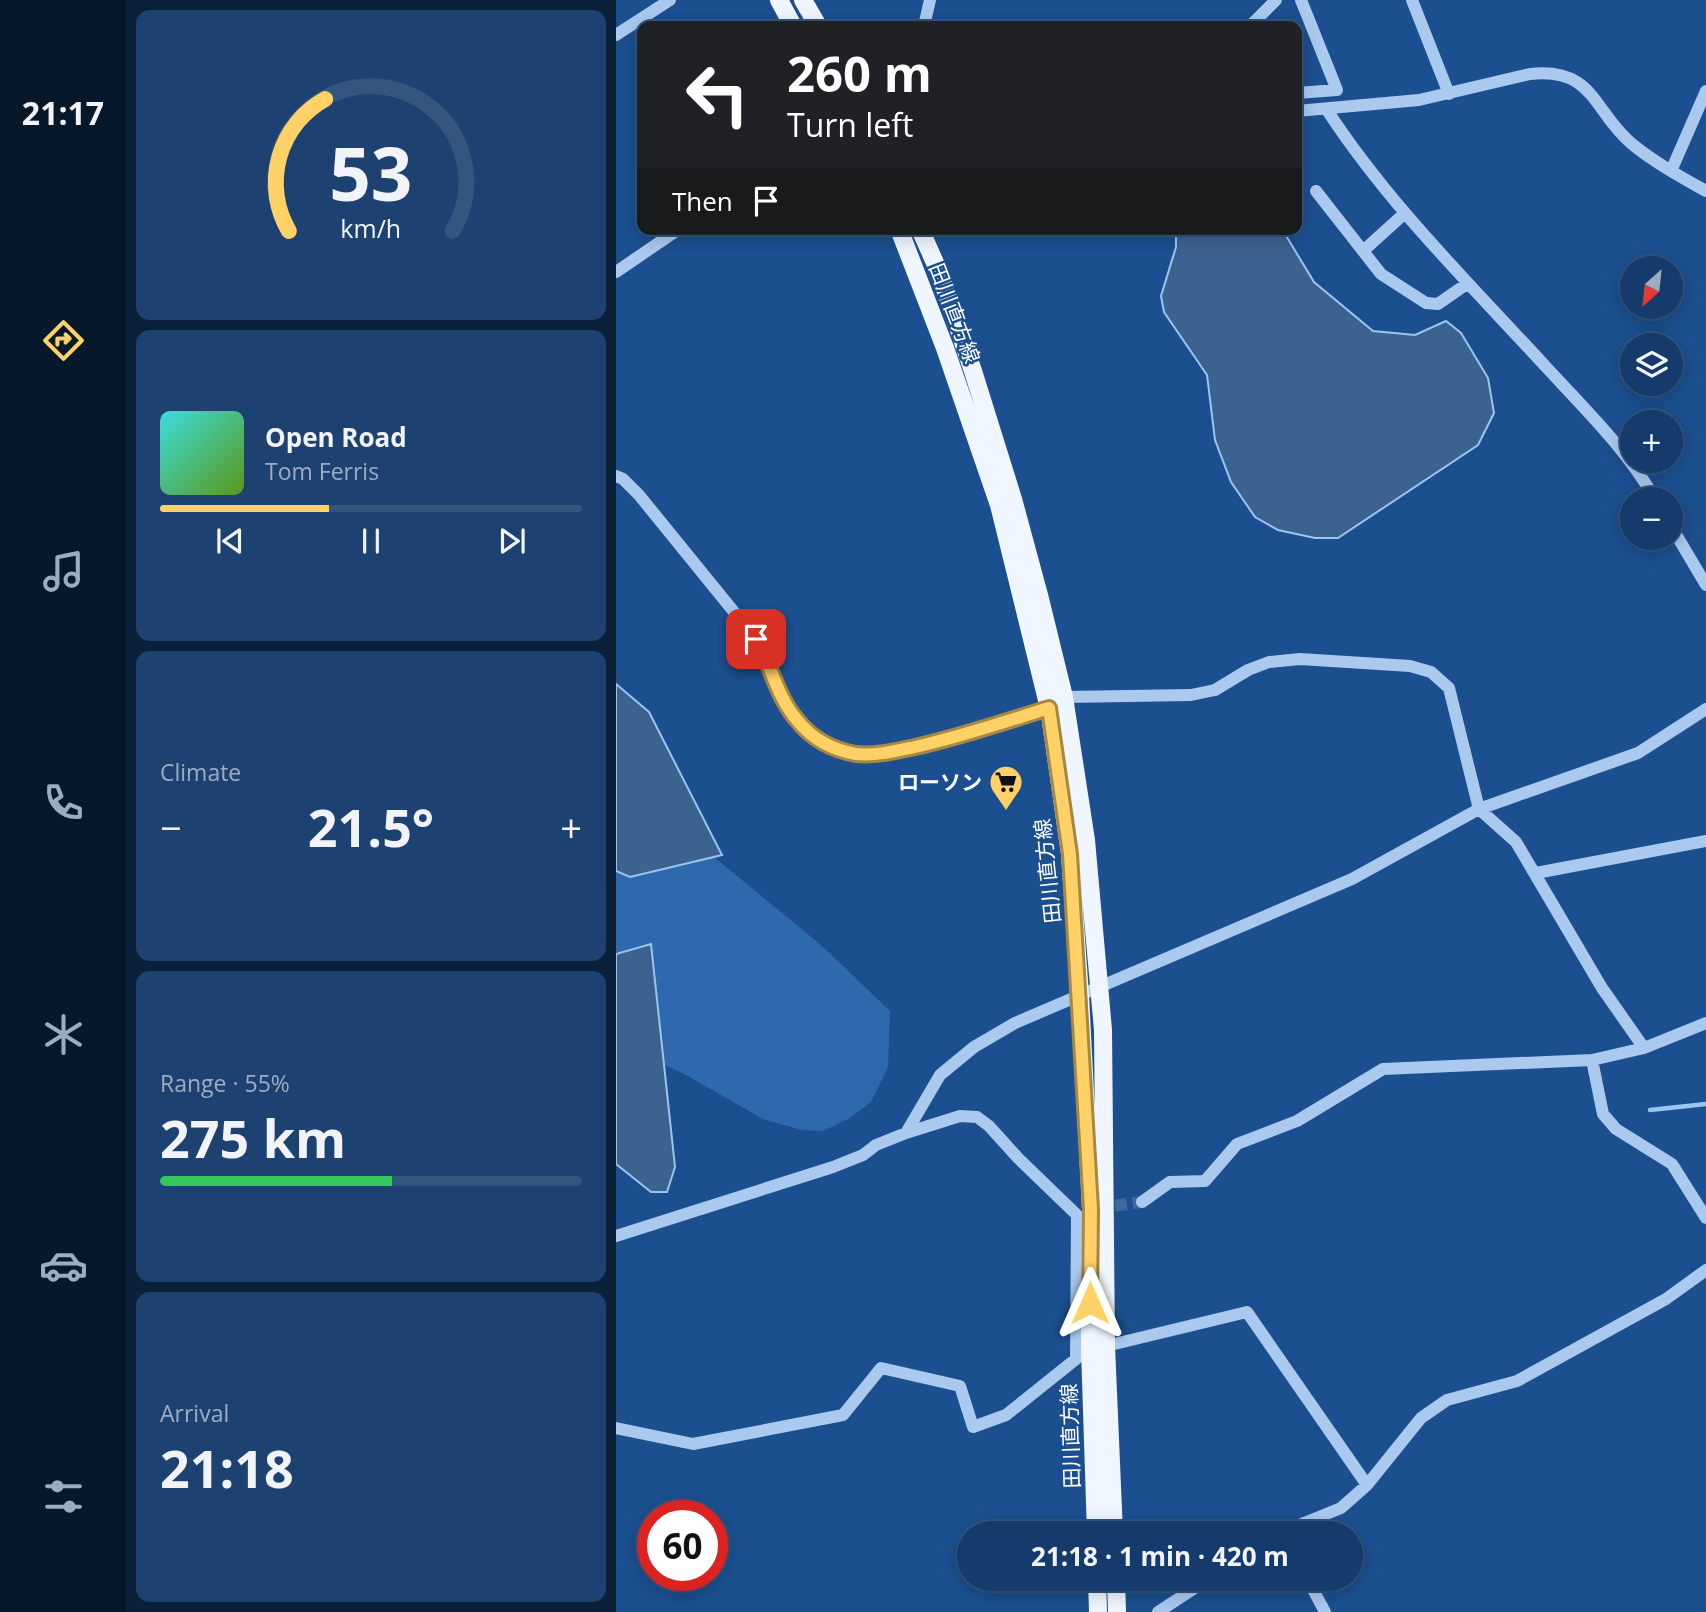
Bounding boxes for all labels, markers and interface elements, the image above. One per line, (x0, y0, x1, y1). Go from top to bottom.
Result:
text: 260 m (787, 40, 932, 106)
icon: left (672, 49, 763, 140)
text: 21:17 (22, 91, 104, 134)
text: Turn left (787, 103, 913, 146)
text: 53 (329, 124, 413, 223)
icon: arrive (747, 182, 785, 220)
text: Then (672, 183, 733, 219)
text: km/h (341, 211, 401, 245)
north arrow (1620, 256, 1684, 318)
map controls (1620, 256, 1683, 550)
street label: 田川直方線 (923, 259, 987, 367)
icon: directions (39, 316, 88, 365)
button: layers (1620, 333, 1683, 396)
button: + (1620, 410, 1683, 473)
text: Open Road (265, 419, 407, 455)
text: Tom Ferris (265, 455, 379, 487)
button: − (1620, 487, 1683, 550)
icon: previous (211, 522, 249, 560)
icon: pause (352, 522, 390, 560)
icon: next (493, 522, 531, 560)
icon: music (39, 547, 88, 596)
pin (726, 609, 786, 669)
icon: arrive (737, 620, 775, 658)
text: Climate (160, 756, 241, 788)
supermarket icon: ローソン (987, 763, 1025, 812)
place label: ローソン (898, 768, 982, 796)
icon: phone (39, 778, 88, 827)
text: 21.5° (308, 791, 434, 862)
text: − (160, 801, 182, 853)
text: + (560, 801, 582, 853)
street label: 田川直方線 (1028, 817, 1066, 925)
icon: climate (39, 1010, 88, 1059)
text: Range · 55% (160, 1067, 290, 1099)
text: 275 km (160, 1102, 346, 1173)
icon: car (39, 1241, 88, 1290)
position arrow (1053, 1266, 1127, 1340)
street label: 田川直方線 (1054, 1383, 1086, 1489)
text: Arrival (160, 1397, 229, 1429)
text: 21:18 (160, 1432, 294, 1503)
icon: filters (39, 1472, 88, 1521)
speed limit sign: 60 (637, 1500, 728, 1591)
text: 21:18 · 1 min · 420 m (1031, 1538, 1289, 1574)

